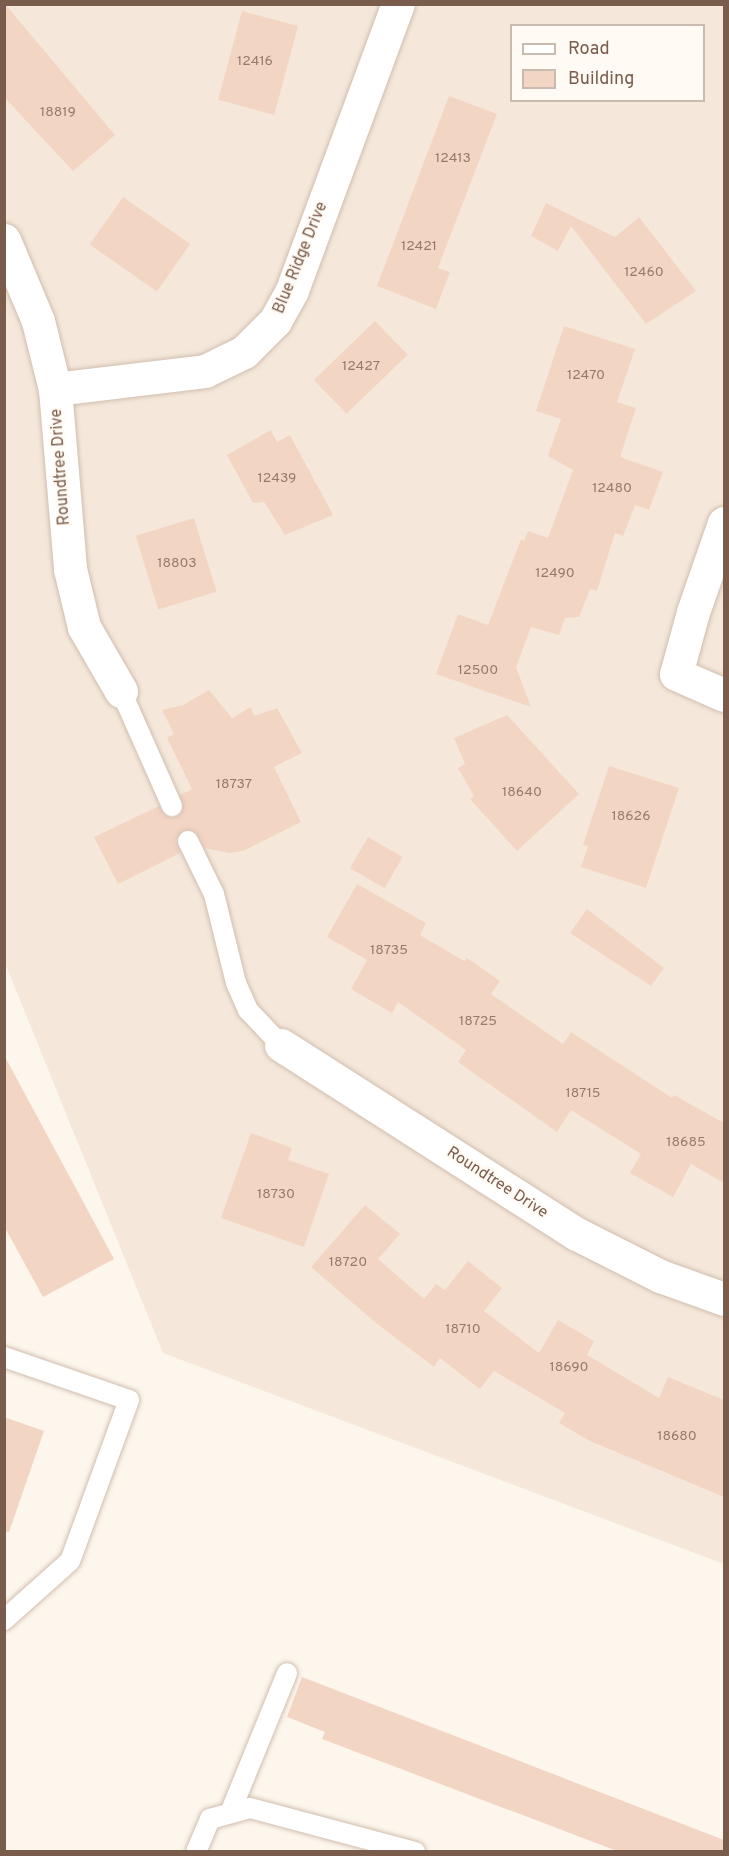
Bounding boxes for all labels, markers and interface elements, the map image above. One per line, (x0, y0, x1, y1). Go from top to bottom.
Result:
legend (510, 24, 705, 102)
text: Road (568, 38, 610, 61)
house number: 12416 (237, 54, 273, 70)
text: Building (568, 68, 634, 91)
house number: 18819 (40, 105, 76, 121)
house number: 12413 (435, 151, 471, 167)
street label: Blue Ridge Drive (270, 199, 332, 317)
house number: 12421 (401, 239, 437, 255)
house number: 12460 (624, 265, 664, 281)
house number: 12427 (342, 359, 380, 375)
house number: 12470 (567, 368, 605, 384)
street label: Roundtree Drive (47, 408, 75, 526)
house number: 12439 (258, 471, 296, 487)
house number: 12480 (592, 481, 632, 497)
house number: 18803 (157, 556, 197, 572)
house number: 12490 (535, 566, 575, 582)
house number: 12500 (458, 663, 498, 679)
house number: 18737 (216, 777, 252, 793)
house number: 18640 (502, 785, 542, 801)
house number: 18626 (611, 809, 651, 825)
house number: 18735 (370, 943, 408, 959)
house number: 18725 (459, 1014, 497, 1030)
house number: 18715 (565, 1086, 601, 1102)
house number: 18685 (666, 1135, 706, 1151)
street label: Roundtree Drive (443, 1143, 551, 1223)
house number: 18730 (257, 1187, 295, 1203)
house number: 18720 (329, 1255, 367, 1271)
house number: 18710 (445, 1322, 481, 1338)
house number: 18690 (550, 1360, 588, 1376)
house number: 18680 (657, 1429, 697, 1445)

